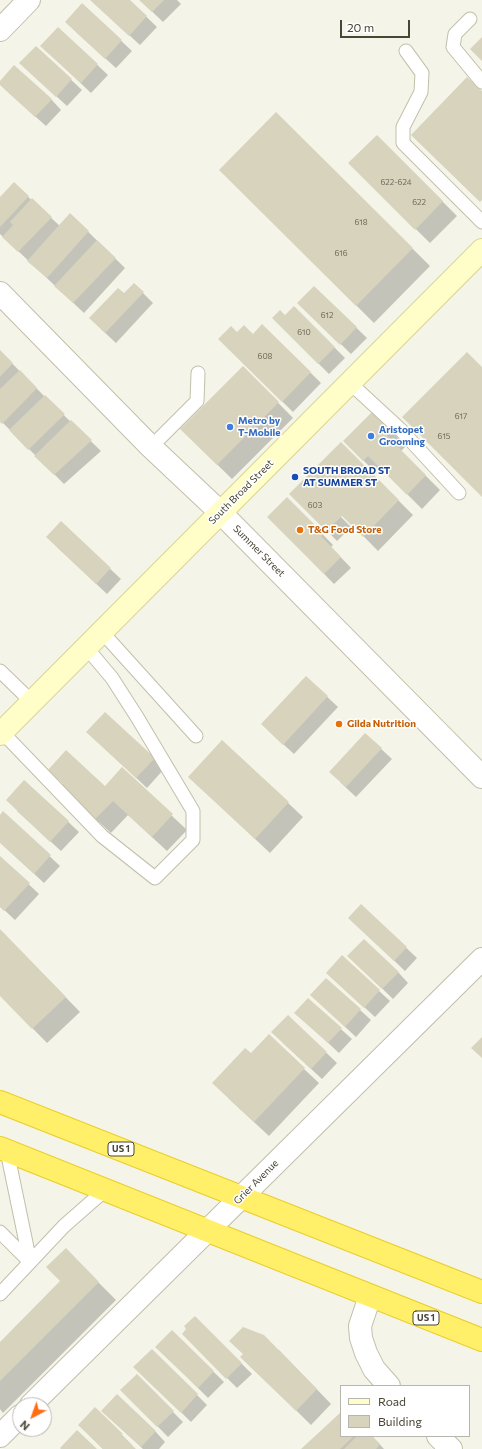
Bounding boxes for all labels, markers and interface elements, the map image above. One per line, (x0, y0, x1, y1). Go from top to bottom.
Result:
scale bar (342, 12, 412, 38)
text: 20 m (347, 20, 374, 34)
house number: 622-624 (380, 177, 412, 187)
house number: 622 (412, 197, 426, 207)
house number: 618 (354, 217, 368, 227)
house number: 616 (334, 248, 348, 258)
house number: 612 (321, 310, 333, 320)
house number: 610 (297, 327, 311, 337)
house number: 608 (258, 351, 272, 361)
house number: 617 (455, 411, 467, 421)
place label: Metro by T-Mobile (238, 415, 281, 438)
marker: Metro by T-Mobile (225, 422, 235, 432)
place label: Aristopet Grooming (379, 424, 425, 448)
marker: Aristopet Grooming (366, 431, 376, 441)
house number: 615 (438, 431, 450, 441)
street label: South Broad Street (206, 457, 276, 527)
place label: SOUTH BROAD ST AT SUMMER ST (303, 465, 390, 488)
marker: SOUTH BROAD ST AT SUMMER ST (290, 472, 300, 482)
house number: 603 (308, 500, 322, 510)
street label: Summer Street (231, 523, 287, 579)
place label: T&G Food Store (308, 524, 381, 536)
marker: T&G Food Store (295, 525, 305, 535)
place label: Gilda Nutrition (347, 718, 416, 730)
marker: Gilda Nutrition (334, 719, 344, 729)
road number: US 1 (108, 1142, 134, 1156)
street label: Grier Avenue (231, 1157, 281, 1207)
road number: US 1 (413, 1311, 439, 1325)
legend (340, 1385, 470, 1437)
text: Road (378, 1394, 406, 1408)
north arrow (12, 1397, 52, 1437)
text: Building (378, 1414, 422, 1428)
text: N (17, 1418, 32, 1433)

